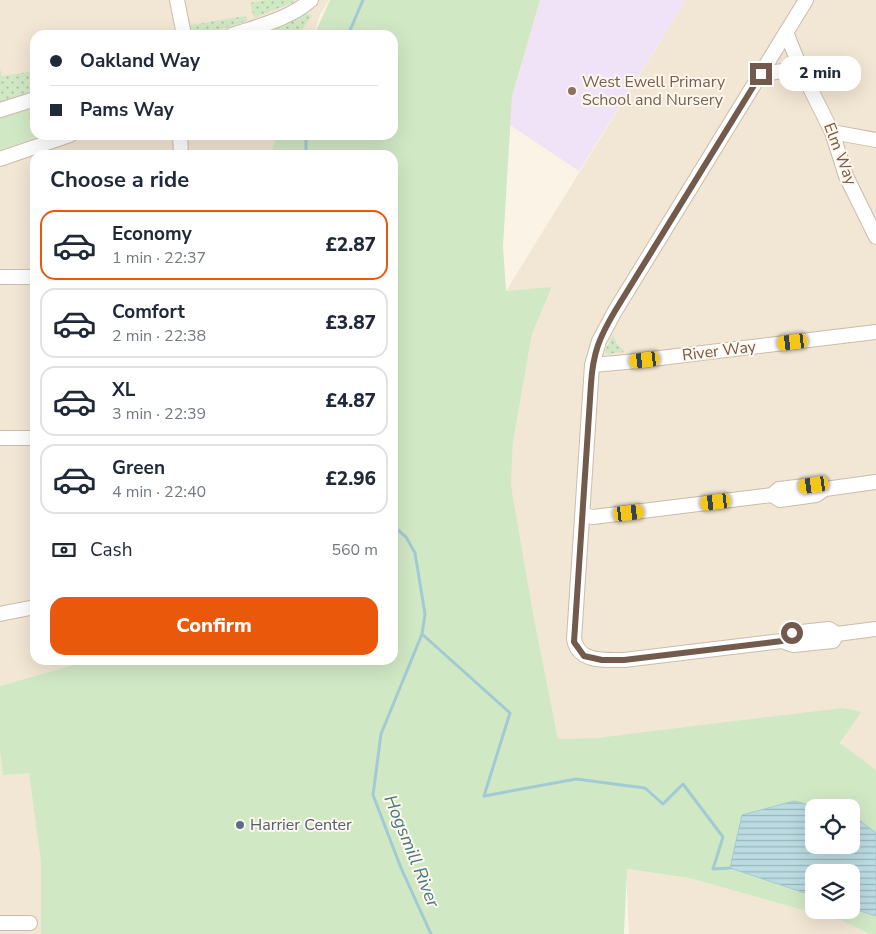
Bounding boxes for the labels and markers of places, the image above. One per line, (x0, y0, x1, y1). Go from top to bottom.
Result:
place label: West Ewell Primary School and Nursery (582, 71, 726, 111)
marker: West Ewell Primary School and Nursery (566, 85, 578, 97)
place label: Harrier Center (250, 814, 352, 836)
marker: Harrier Center (234, 819, 246, 831)

